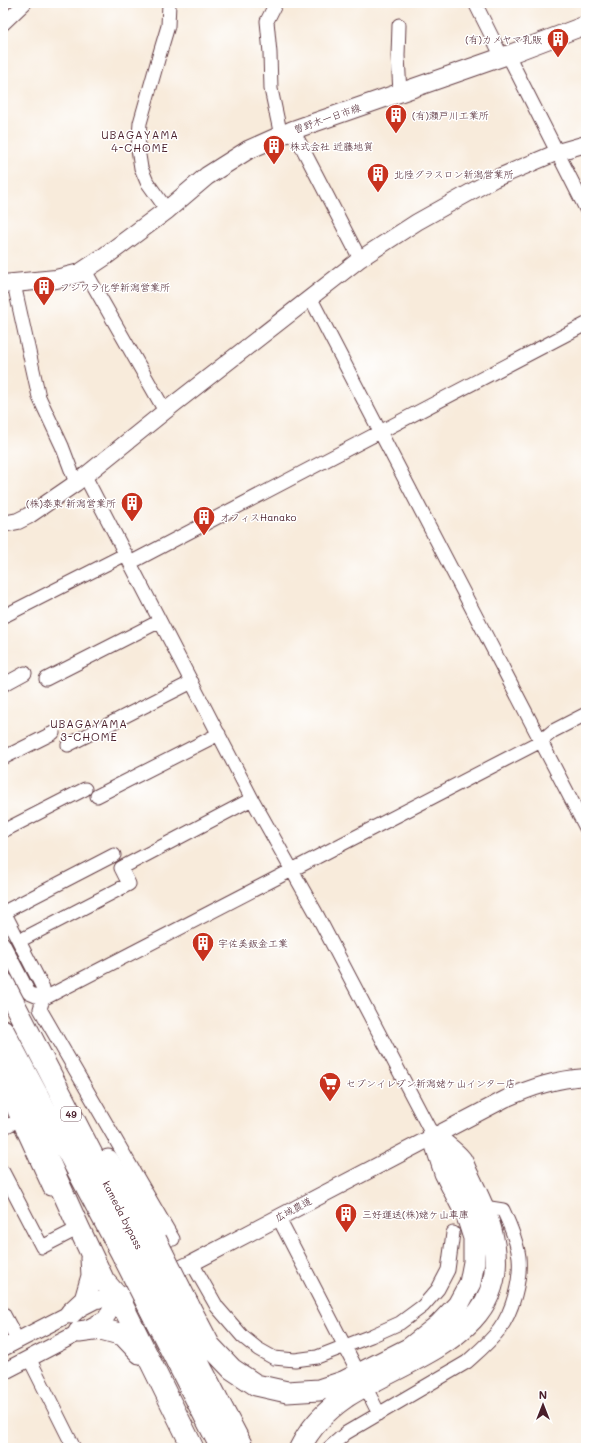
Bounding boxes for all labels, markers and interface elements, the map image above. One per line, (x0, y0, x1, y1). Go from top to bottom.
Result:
building icon: (有)カメヤマ乳販 (545, 26, 571, 59)
place label: (有)カメヤマ乳販 (465, 32, 542, 46)
street label: 曽野木一日市線 (292, 100, 362, 136)
building icon: (有)瀬戸川工業所 (383, 102, 409, 135)
place label: (有)瀬戸川工業所 (412, 108, 489, 122)
district label: UBAGAYAMA 4-CHOME (101, 127, 179, 155)
building icon: 株式会社 近藤地質 (261, 133, 287, 166)
place label: 株式会社 近藤地質 (290, 139, 373, 153)
building icon: 北陸グラスロン新潟営業所 (365, 161, 391, 194)
place label: 北陸グラスロン新潟営業所 (394, 167, 514, 181)
building icon: フジワラ化学新潟営業所 (31, 274, 57, 307)
place label: フジワラ化学新潟営業所 (60, 280, 170, 294)
building icon: (株)泰東 新潟営業所 (119, 490, 145, 523)
place label: (株)泰東 新潟営業所 (26, 496, 116, 510)
building icon: オフィスHanako (191, 504, 217, 537)
place label: オフィスHanako (220, 510, 296, 524)
district label: UBAGAYAMA 3-CHOME (50, 716, 128, 744)
building icon: 宇佐美鈑金工業 (190, 930, 216, 963)
place label: 宇佐美鈑金工業 (218, 936, 288, 950)
supermarket icon: セブンイレブン新潟姥ケ山インター店 (317, 1070, 343, 1103)
place label: セブンイレブン新潟姥ケ山インター店 (346, 1076, 516, 1090)
road number: 49 (61, 1107, 81, 1121)
street label: kameda bypass (100, 1178, 146, 1252)
street label: 広域農道 (272, 1193, 314, 1225)
building icon: 三好運送(株)姥ケ山車庫 (333, 1201, 359, 1234)
place label: 三好運送(株)姥ケ山車庫 (362, 1207, 469, 1221)
north arrow (523, 1385, 563, 1425)
text: N (539, 1387, 547, 1402)

